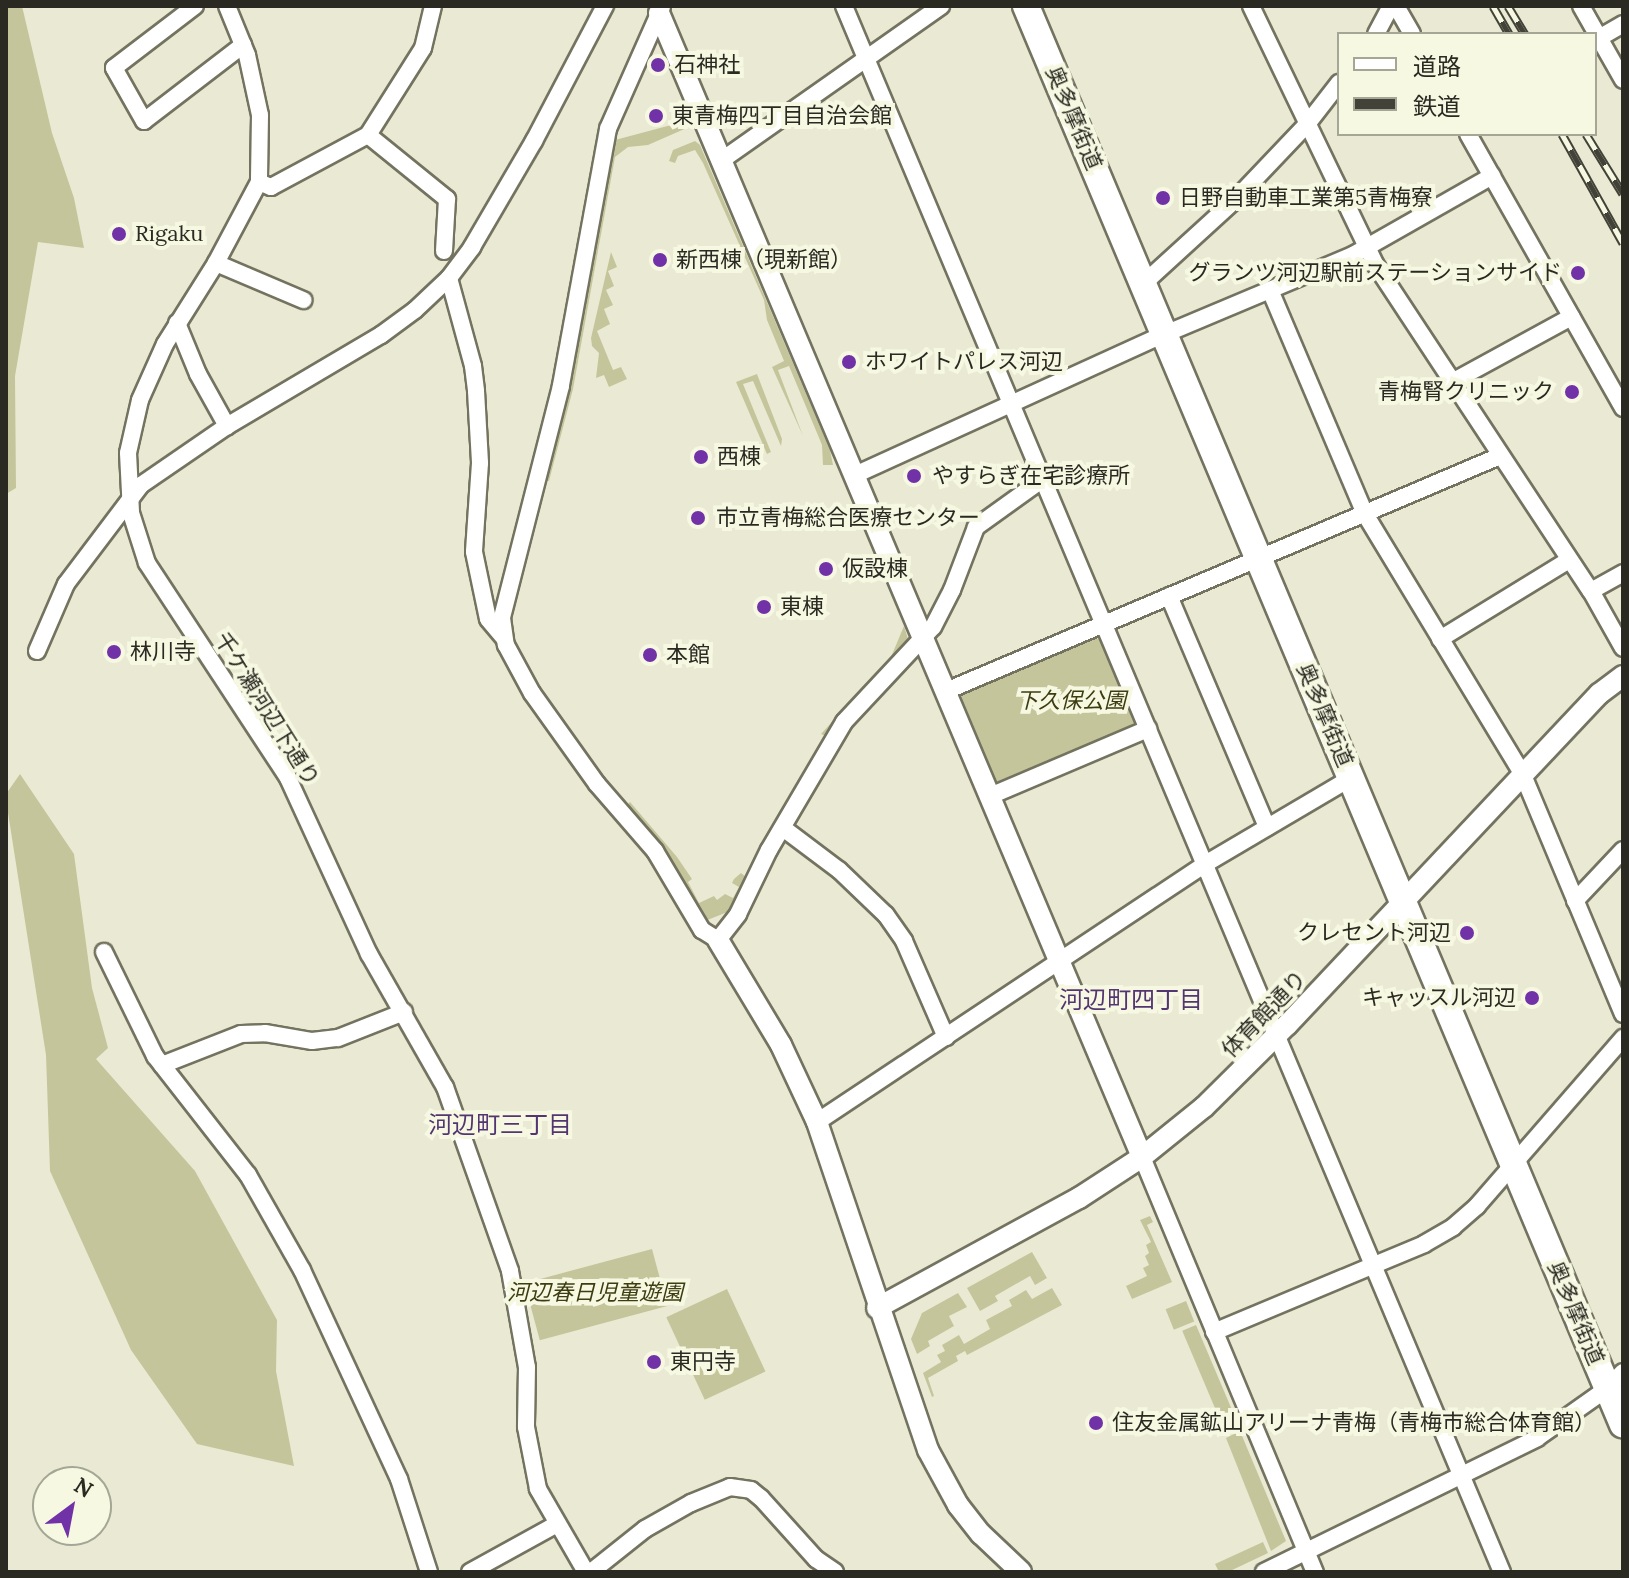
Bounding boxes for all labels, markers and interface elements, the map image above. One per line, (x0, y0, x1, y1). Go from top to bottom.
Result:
legend (1337, 32, 1597, 136)
text: 道路 (1413, 51, 1461, 82)
place label: 石神社 (674, 52, 740, 78)
marker: 石神社 (649, 56, 667, 74)
street label: 奥多摩街道 (1040, 62, 1108, 174)
text: 鉄道 (1413, 91, 1461, 122)
place label: 東青梅四丁目自治会館 (672, 103, 892, 129)
marker: 東青梅四丁目自治会館 (647, 107, 665, 125)
place label: 日野自動車工業第5青梅寮 (1179, 185, 1433, 211)
marker: 日野自動車工業第5青梅寮 (1154, 189, 1172, 207)
place label: Rigaku (135, 221, 203, 247)
marker: Rigaku (110, 225, 128, 243)
place label: 新西棟（現新館） (676, 247, 852, 273)
marker: 新西棟（現新館） (651, 251, 669, 269)
place label: グランツ河辺駅前ステーションサイド (1188, 260, 1562, 286)
marker: グランツ河辺駅前ステーションサイド (1569, 264, 1587, 282)
place label: ホワイトパレス河辺 (865, 349, 1063, 375)
marker: ホワイトパレス河辺 (840, 353, 858, 371)
place label: 青梅腎クリニック (1378, 379, 1554, 405)
marker: 青梅腎クリニック (1561, 381, 1583, 403)
place label: 西棟 (717, 444, 761, 470)
marker: 西棟 (692, 448, 710, 466)
place label: やすらぎ在宅診療所 (932, 463, 1130, 489)
marker: やすらぎ在宅診療所 (903, 465, 925, 487)
place label: 市立青梅総合医療センター (716, 505, 980, 531)
marker: 市立青梅総合医療センター (687, 507, 709, 529)
place label: 仮設棟 (842, 556, 908, 582)
marker: 仮設棟 (817, 560, 835, 578)
place label: 東棟 (780, 594, 824, 620)
marker: 東棟 (755, 598, 773, 616)
street label: 千ケ瀬河辺下通り (209, 627, 325, 791)
place label: 林川寺 (130, 639, 196, 665)
place label: 本館 (666, 642, 710, 668)
marker: 林川寺 (105, 643, 123, 661)
marker: 本館 (641, 646, 659, 664)
street label: 奥多摩街道 (1291, 659, 1359, 771)
park label: 下久保公園 (1016, 688, 1126, 714)
place label: クレセント河辺 (1297, 920, 1451, 946)
marker: クレセント河辺 (1458, 924, 1476, 942)
street label: 体育館通り (1216, 965, 1312, 1063)
place label: キャッスル河辺 (1362, 985, 1516, 1011)
district label: 河辺町四丁目 (1059, 986, 1203, 1014)
marker: キャッスル河辺 (1523, 989, 1541, 1007)
district label: 河辺町三丁目 (428, 1111, 572, 1139)
street label: 奥多摩街道 (1542, 1257, 1610, 1369)
park label: 河辺春日児童遊園 (507, 1280, 683, 1306)
place label: 東円寺 (670, 1349, 736, 1375)
marker: 東円寺 (645, 1353, 663, 1371)
place label: 住友金属鉱山アリーナ青梅（青梅市総合体育館） (1112, 1410, 1596, 1436)
marker: 住友金属鉱山アリーナ青梅（青梅市総合体育館） (1087, 1414, 1105, 1432)
north arrow (32, 1466, 112, 1546)
text: N (69, 1471, 98, 1504)

